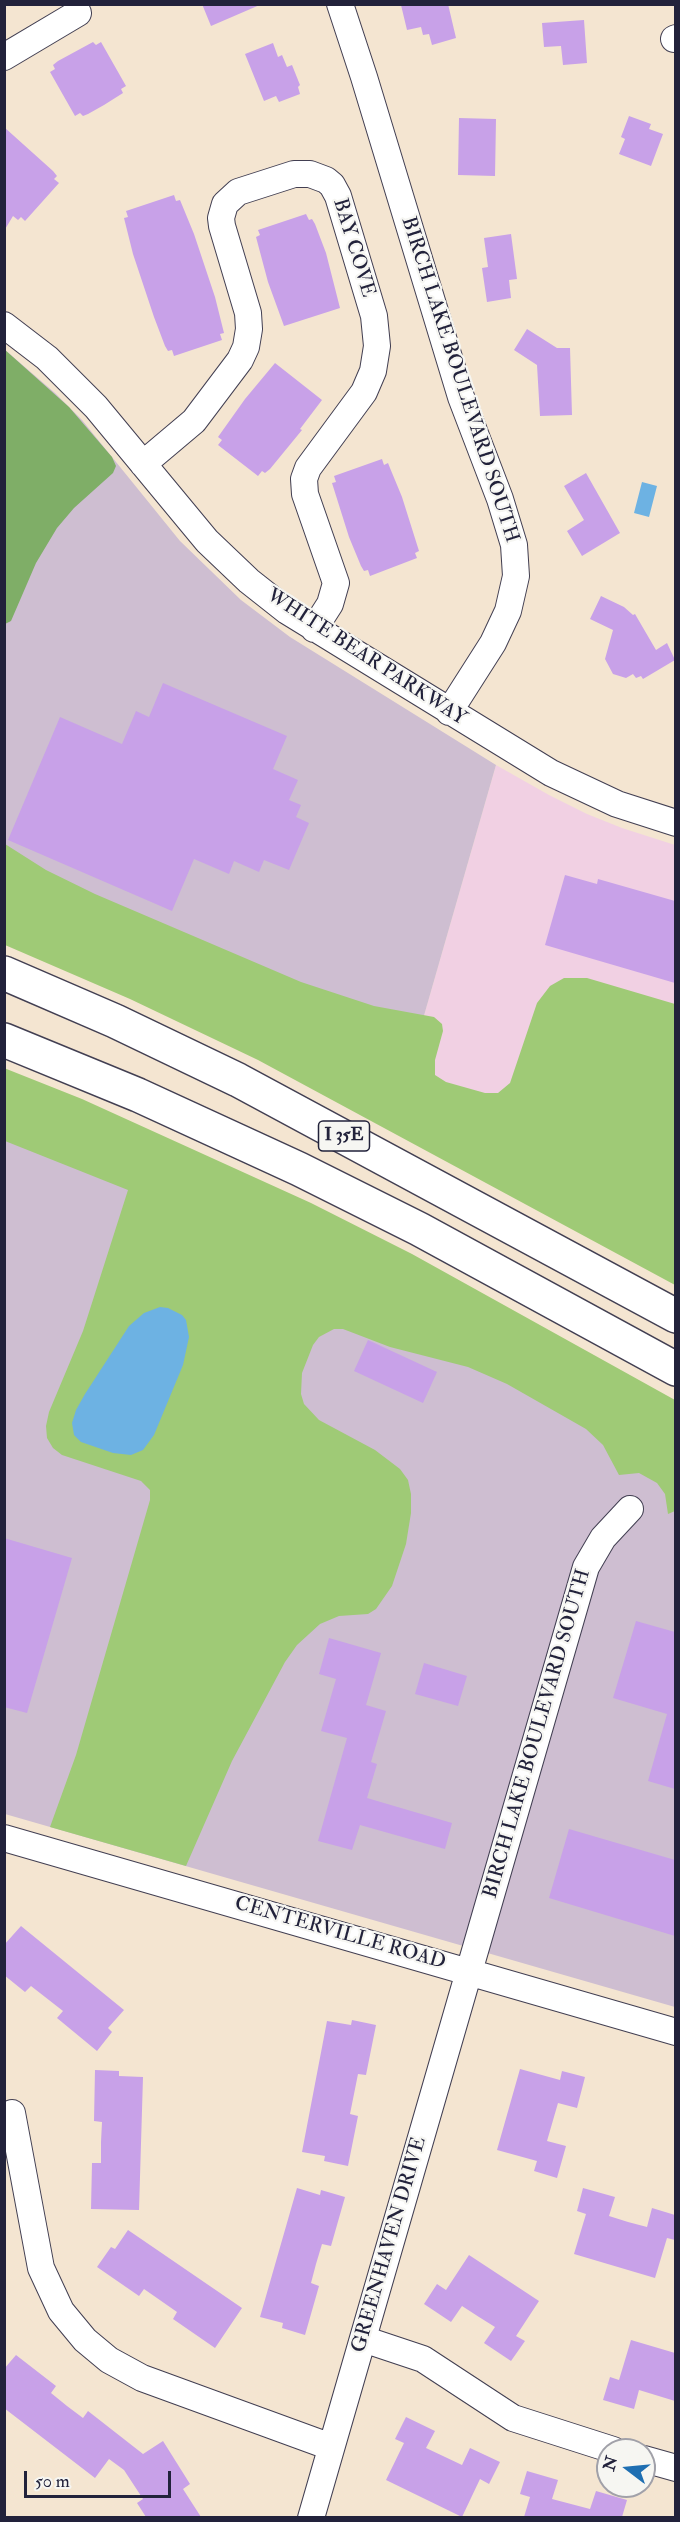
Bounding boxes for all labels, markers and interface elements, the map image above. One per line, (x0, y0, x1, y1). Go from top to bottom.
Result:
street label: BAY COVE (327, 196, 379, 300)
street label: BIRCH LAKE BOULEVARD SOUTH (395, 214, 523, 546)
street label: WHITE BEAR PARKWAY (261, 584, 471, 732)
road number: I 35E (318, 1121, 370, 1151)
street label: BIRCH LAKE BOULEVARD SOUTH (479, 1567, 597, 1901)
street label: CENTERVILLE ROAD (232, 1892, 448, 1976)
street label: GREENHAVEN DRIVE (348, 2134, 432, 2356)
north arrow (596, 2438, 656, 2498)
text: N (599, 2454, 622, 2473)
scale bar (27, 2459, 174, 2497)
text: 50 m (35, 2470, 70, 2493)

